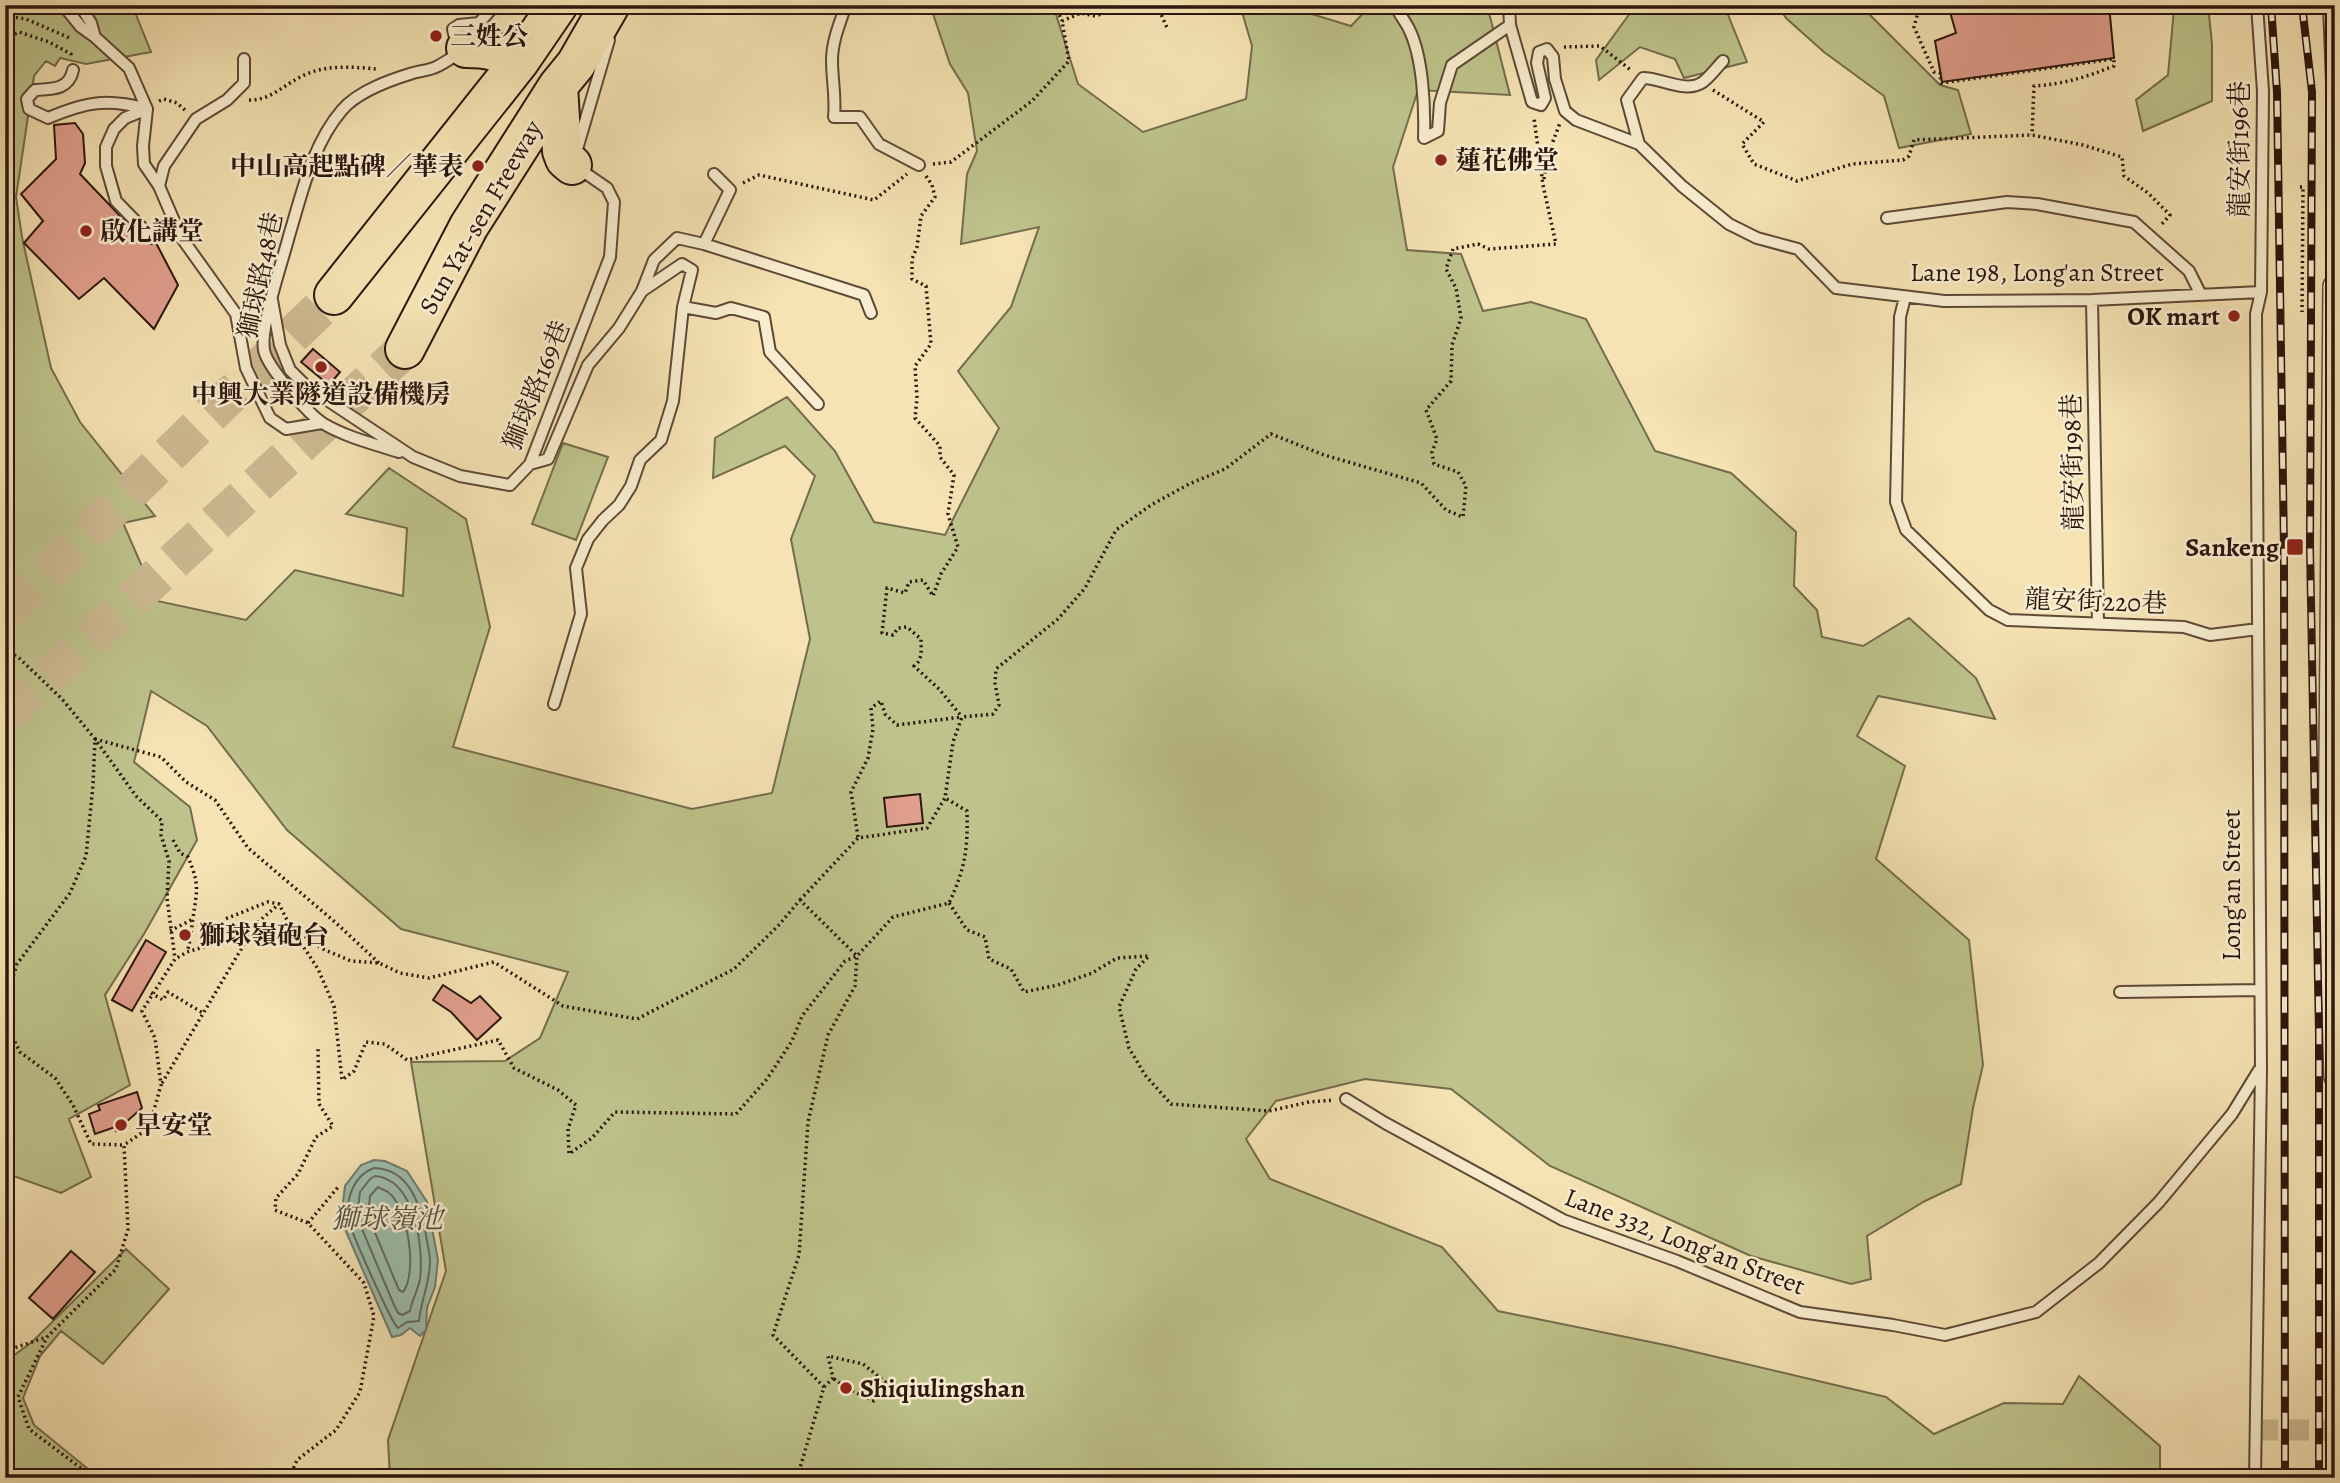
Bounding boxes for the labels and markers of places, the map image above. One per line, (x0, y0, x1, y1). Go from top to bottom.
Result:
place label: 三姓公 (450, 19, 528, 54)
marker: 三姓公 (428, 28, 444, 44)
place label: 蓮花佛堂 (1455, 143, 1559, 178)
place label: 中山高起點碑／華表 (230, 149, 464, 184)
marker: 蓮花佛堂 (1433, 152, 1449, 168)
marker: 中山高起點碑／華表 (470, 158, 486, 174)
place label: 啟化講堂 (100, 214, 204, 249)
marker: 啟化講堂 (78, 223, 94, 239)
place label: OK mart (2127, 299, 2220, 334)
marker: OK mart (2226, 308, 2242, 324)
marker: 中興大業隧道設備機房 (313, 359, 329, 375)
place label: 中興大業隧道設備機房 (191, 377, 451, 412)
place label: Sankeng (2185, 530, 2280, 565)
marker: Sankeng (2285, 537, 2305, 557)
place label: 獅球嶺砲台 (199, 918, 329, 953)
marker: 獅球嶺砲台 (177, 927, 193, 943)
place label: 早安堂 (135, 1108, 213, 1143)
marker: 早安堂 (113, 1117, 129, 1133)
place label: Shiqiulingshan (860, 1371, 1025, 1406)
marker: Shiqiulingshan (838, 1380, 854, 1396)

